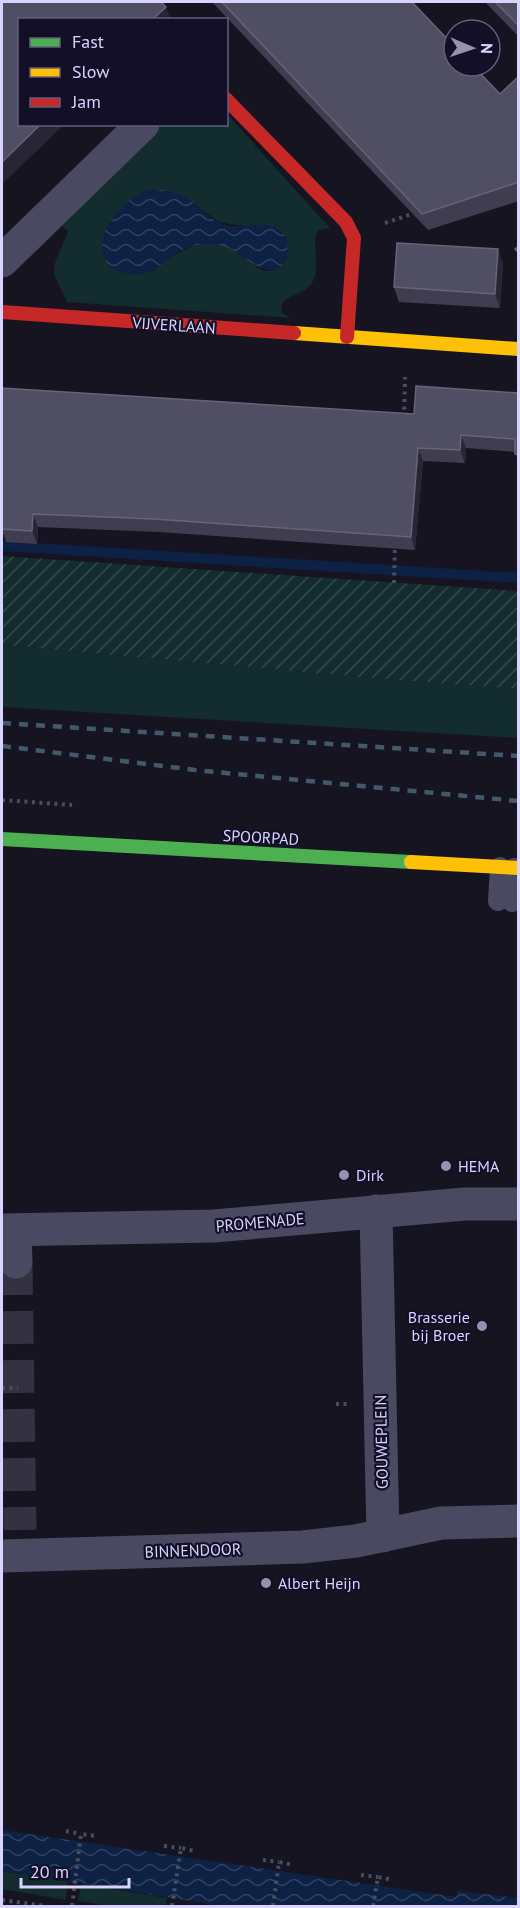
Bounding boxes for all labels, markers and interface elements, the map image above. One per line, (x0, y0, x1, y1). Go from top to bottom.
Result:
legend (18, 18, 228, 126)
north arrow (442, 18, 502, 78)
text: Fast (72, 30, 104, 53)
text: N (477, 43, 497, 54)
text: Slow (72, 60, 110, 83)
text: Jam (71, 90, 101, 113)
street label: VIJVERLAAN (131, 312, 216, 338)
street label: SPOORPAD (222, 825, 300, 849)
place label: HEMA (458, 1156, 500, 1176)
marker: HEMA (439, 1159, 453, 1173)
place label: Dirk (356, 1165, 384, 1185)
marker: Dirk (337, 1168, 351, 1182)
street label: PROMENADE (215, 1208, 305, 1236)
place label: Brasserie bij Broer (408, 1307, 471, 1345)
marker: Brasserie bij Broer (475, 1319, 489, 1333)
street label: GOUWEPLEIN (370, 1395, 392, 1489)
street label: BINNENDOOR (144, 1538, 242, 1562)
place label: Albert Heijn (278, 1573, 361, 1593)
marker: Albert Heijn (259, 1576, 273, 1590)
scale bar (21, 1851, 129, 1889)
text: 20 m (30, 1860, 69, 1883)

